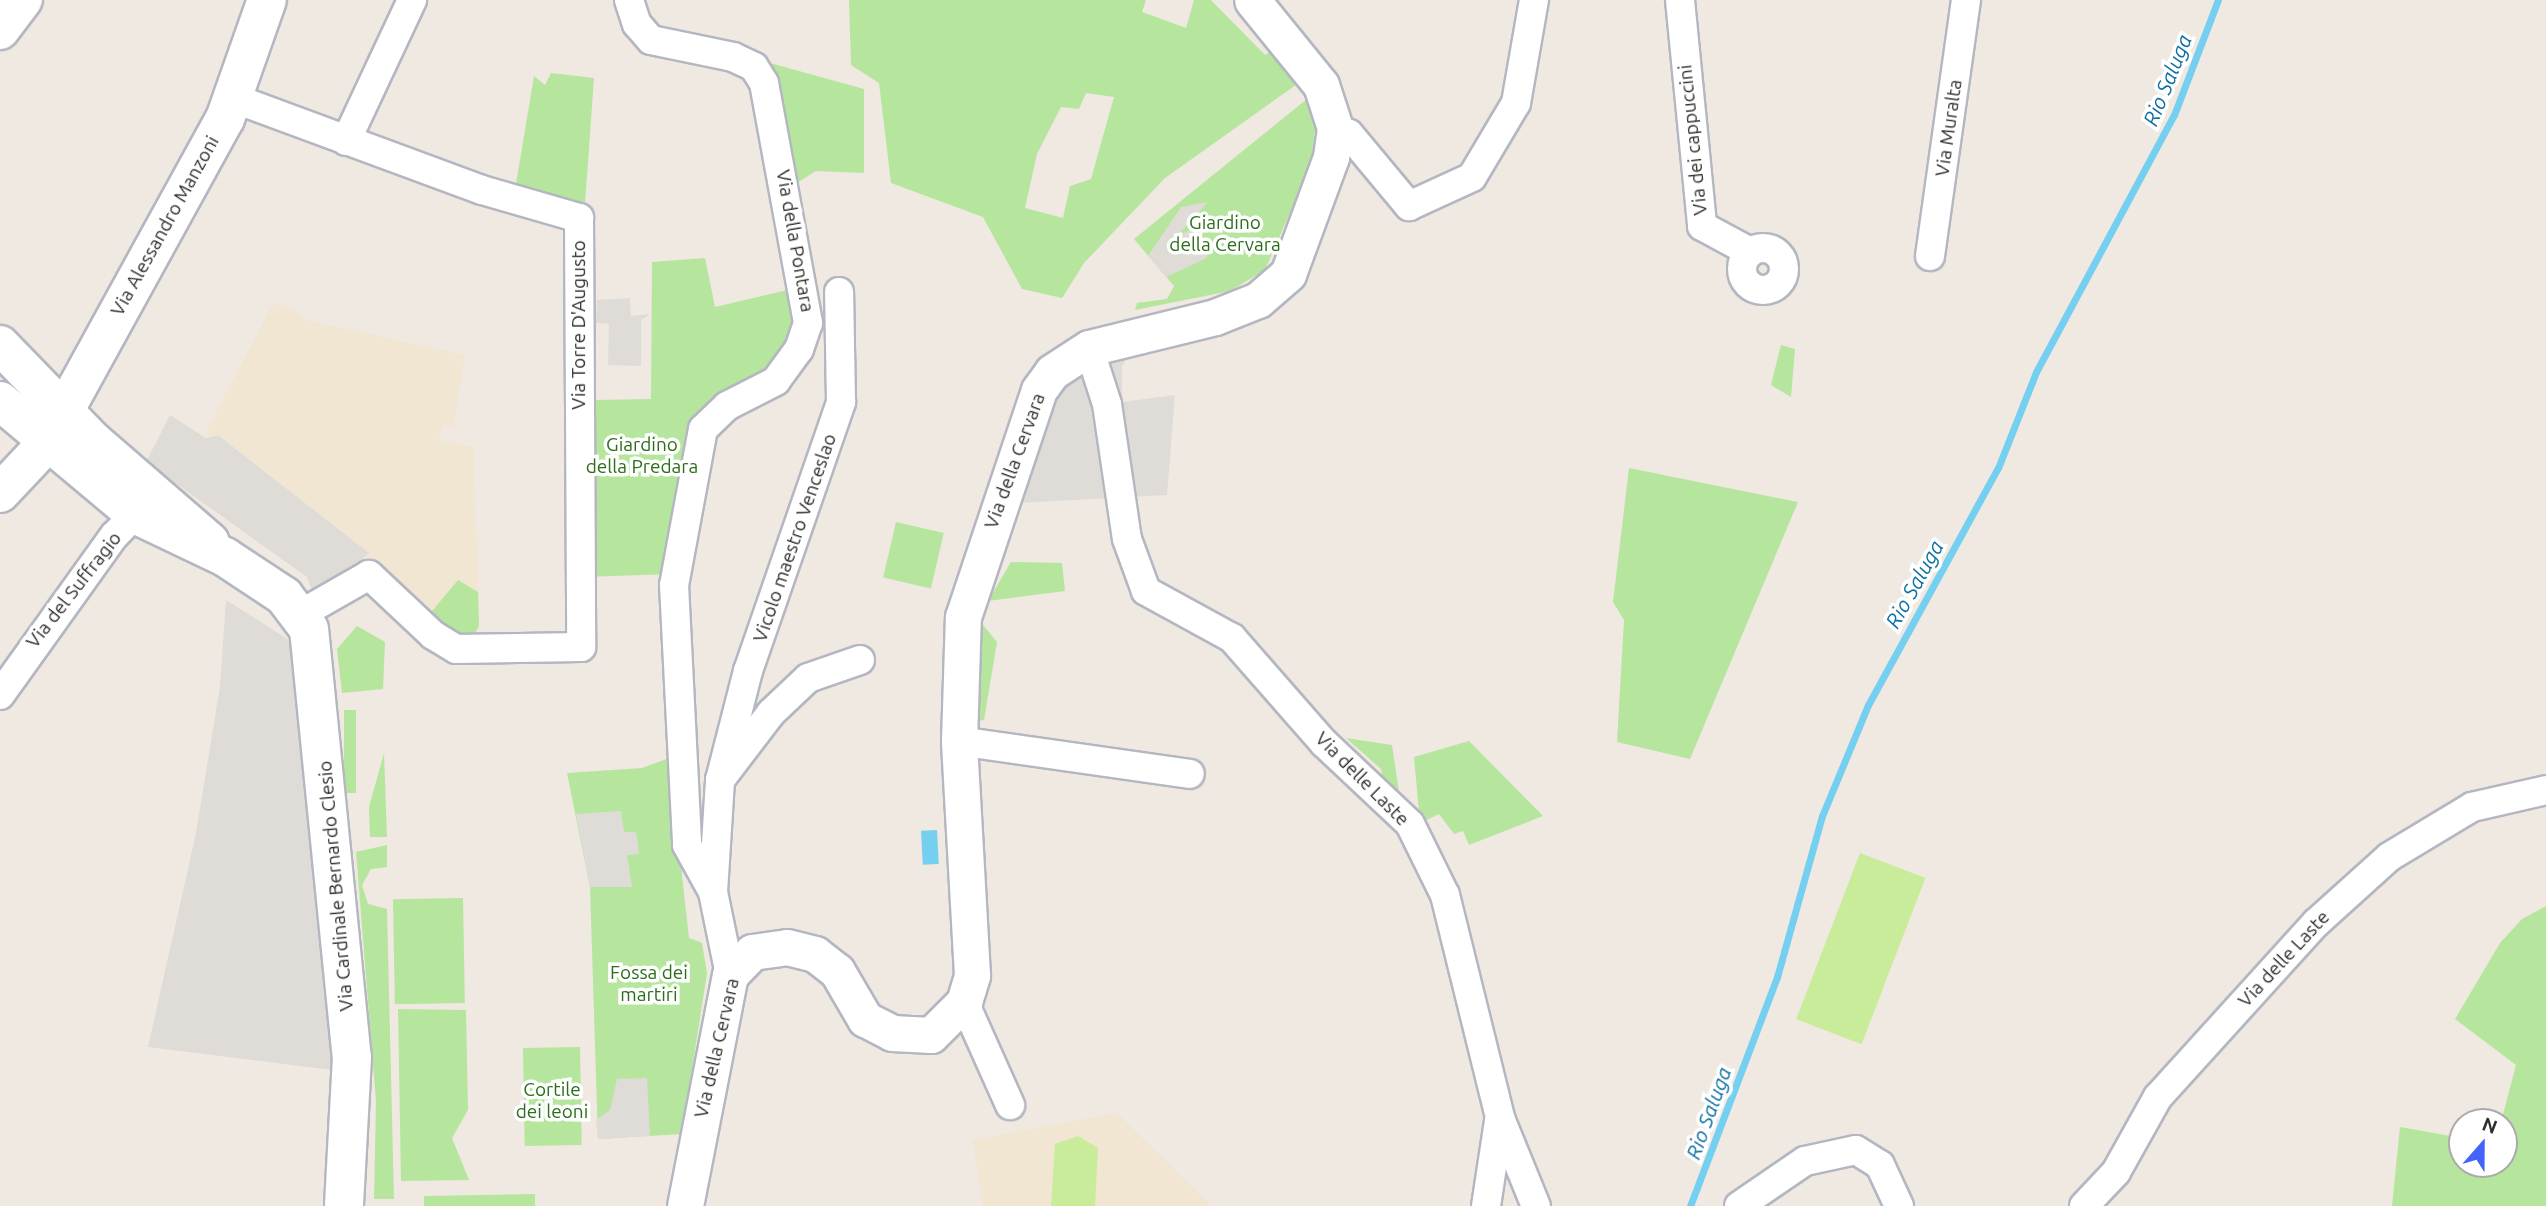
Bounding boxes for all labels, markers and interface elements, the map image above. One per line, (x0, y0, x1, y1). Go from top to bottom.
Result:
water label: Rio Saluga (2137, 31, 2197, 129)
street label: Via dei cappuccini (1674, 64, 1712, 216)
street label: Via Muralta (1931, 78, 1967, 178)
street label: Via Alessandro Manzoni (106, 132, 224, 320)
street label: Via della Pontara (771, 168, 819, 314)
park label: Giardino della Cervara (1169, 212, 1281, 256)
street label: Via Torre D'Augusto (568, 240, 590, 410)
street label: Via della Cervara (980, 390, 1050, 532)
street label: Vicolo maestro Venceslao (749, 431, 841, 645)
park label: Giardino della Predara (586, 434, 698, 478)
street label: Via del Suffragio (22, 527, 126, 653)
water label: Rio Saluga (1880, 536, 1948, 632)
street label: Via delle Laste (1310, 727, 1414, 831)
street label: Via Cardinale Bernardo Clesio (314, 760, 358, 1012)
street label: Via delle Laste (2234, 906, 2334, 1012)
park label: Fossa dei martiri (610, 962, 688, 1006)
street label: Via della Cervara (690, 976, 744, 1120)
water label: Rio Saluga (1680, 1064, 1736, 1162)
park label: Cortile dei leoni (516, 1079, 588, 1123)
north arrow (2448, 1108, 2518, 1178)
text: N (2479, 1112, 2500, 1138)

